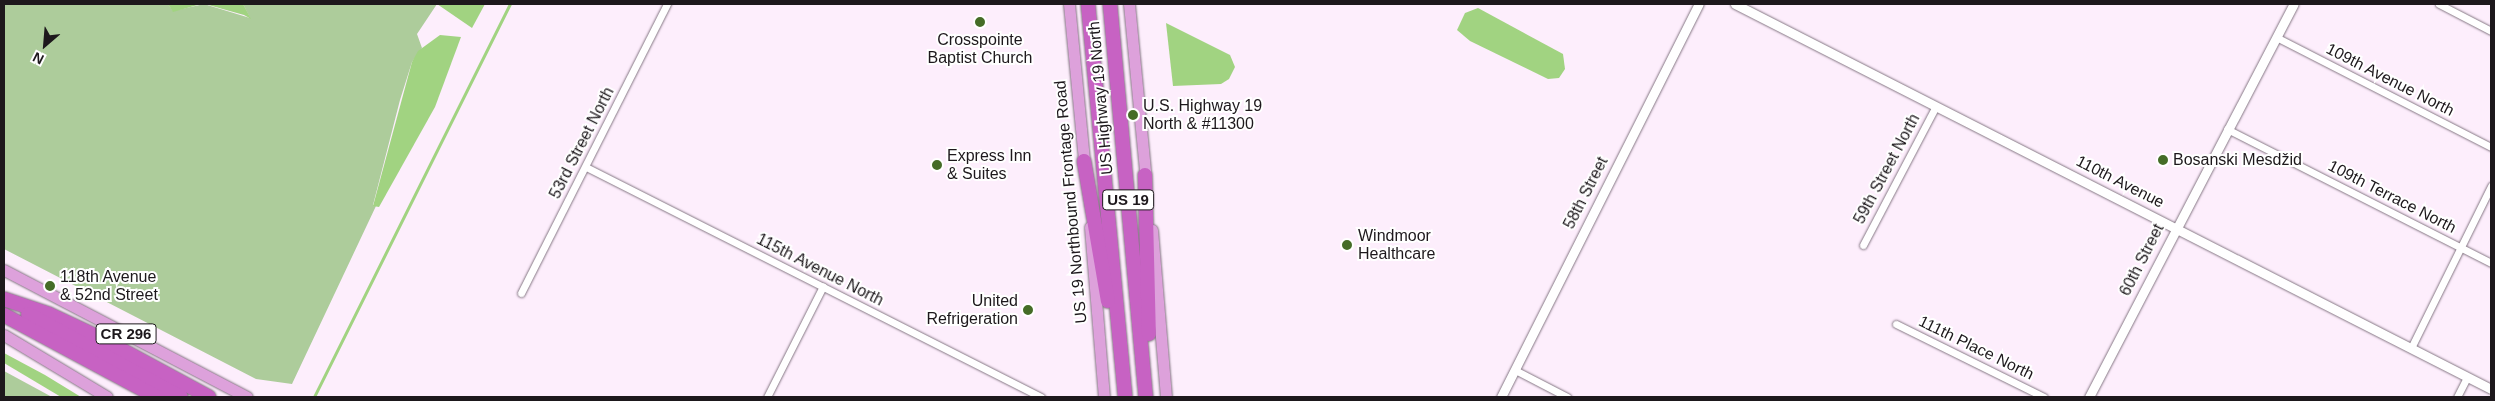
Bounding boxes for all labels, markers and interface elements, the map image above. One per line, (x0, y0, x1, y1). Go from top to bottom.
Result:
marker: Crosspointe Baptist Church (974, 16, 986, 28)
north arrow (20, 20, 70, 70)
street label: US Highway 19 North (1085, 21, 1117, 175)
place label: Crosspointe Baptist Church (928, 30, 1032, 68)
street label: 109th Avenue North (2322, 39, 2458, 121)
text: N (30, 49, 46, 68)
street label: US 19 Northbound Frontage Road (1051, 80, 1091, 324)
street label: 53rd Street North (546, 84, 618, 202)
place label: U.S. Highway 19 North & #11300 (1143, 96, 1262, 134)
marker: U.S. Highway 19 North & #11300 (1127, 109, 1139, 121)
street label: 59th Street North (1850, 111, 1924, 227)
place label: Express Inn & Suites (947, 146, 1031, 184)
place label: Bosanski Mesdžid (2173, 150, 2302, 170)
street label: 110th Avenue (2072, 151, 2168, 213)
street label: 58th Street (1560, 154, 1612, 232)
marker: Bosanski Mesdžid (2157, 154, 2169, 166)
street label: 109th Terrace North (2325, 156, 2459, 238)
marker: Express Inn & Suites (931, 159, 943, 171)
road number: US 19 (1102, 188, 1154, 212)
street label: 60th Street (2116, 221, 2168, 299)
place label: Windmoor Healthcare (1358, 226, 1435, 264)
street label: 115th Avenue North (753, 229, 887, 311)
marker: Windmoor Healthcare (1340, 238, 1354, 252)
place label: 118th Avenue & 52nd Street (60, 267, 158, 305)
marker: 118th Avenue & 52nd Street (44, 280, 56, 292)
place label: United Refrigeration (926, 291, 1018, 329)
marker: United Refrigeration (1022, 304, 1034, 316)
street label: 111th Place North (1915, 312, 2037, 384)
road number: CR 296 (95, 322, 157, 346)

